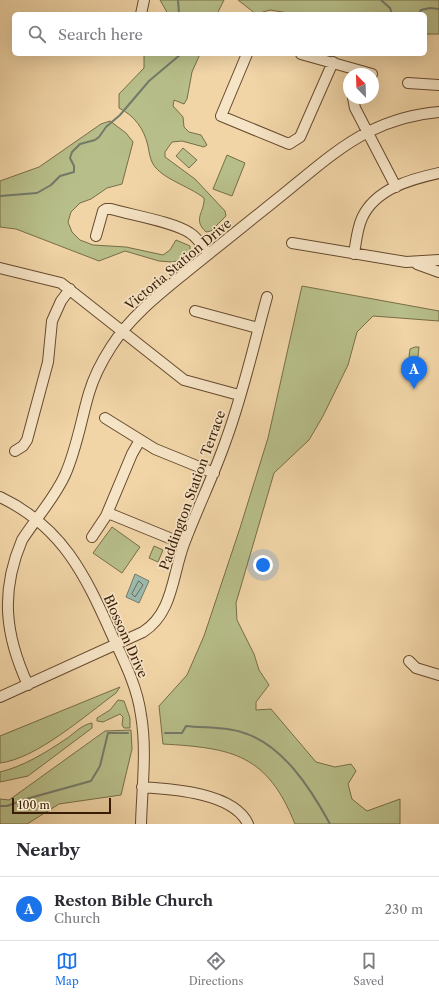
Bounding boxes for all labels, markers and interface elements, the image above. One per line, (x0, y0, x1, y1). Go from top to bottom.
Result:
search box (12, 12, 427, 56)
icon: search (26, 23, 48, 45)
text: Search here (58, 25, 143, 44)
north arrow (343, 68, 379, 104)
street label: Victoria Station Drive (121, 215, 234, 314)
pin: A (401, 356, 427, 389)
street label: Paddington Station Terrace (156, 408, 228, 572)
your location (253, 555, 273, 575)
street label: Blossom Drive (100, 592, 152, 680)
scale bar (12, 796, 111, 815)
text: 100 m (18, 798, 50, 812)
text: Nearby (16, 840, 80, 860)
text: Reston Bible Church (54, 891, 213, 910)
text: A (24, 901, 34, 917)
text: 230 m (385, 901, 423, 917)
text: Church (54, 910, 100, 926)
tab: Map (55, 950, 79, 988)
tab: Directions (189, 950, 243, 988)
tab: Saved (353, 950, 384, 988)

